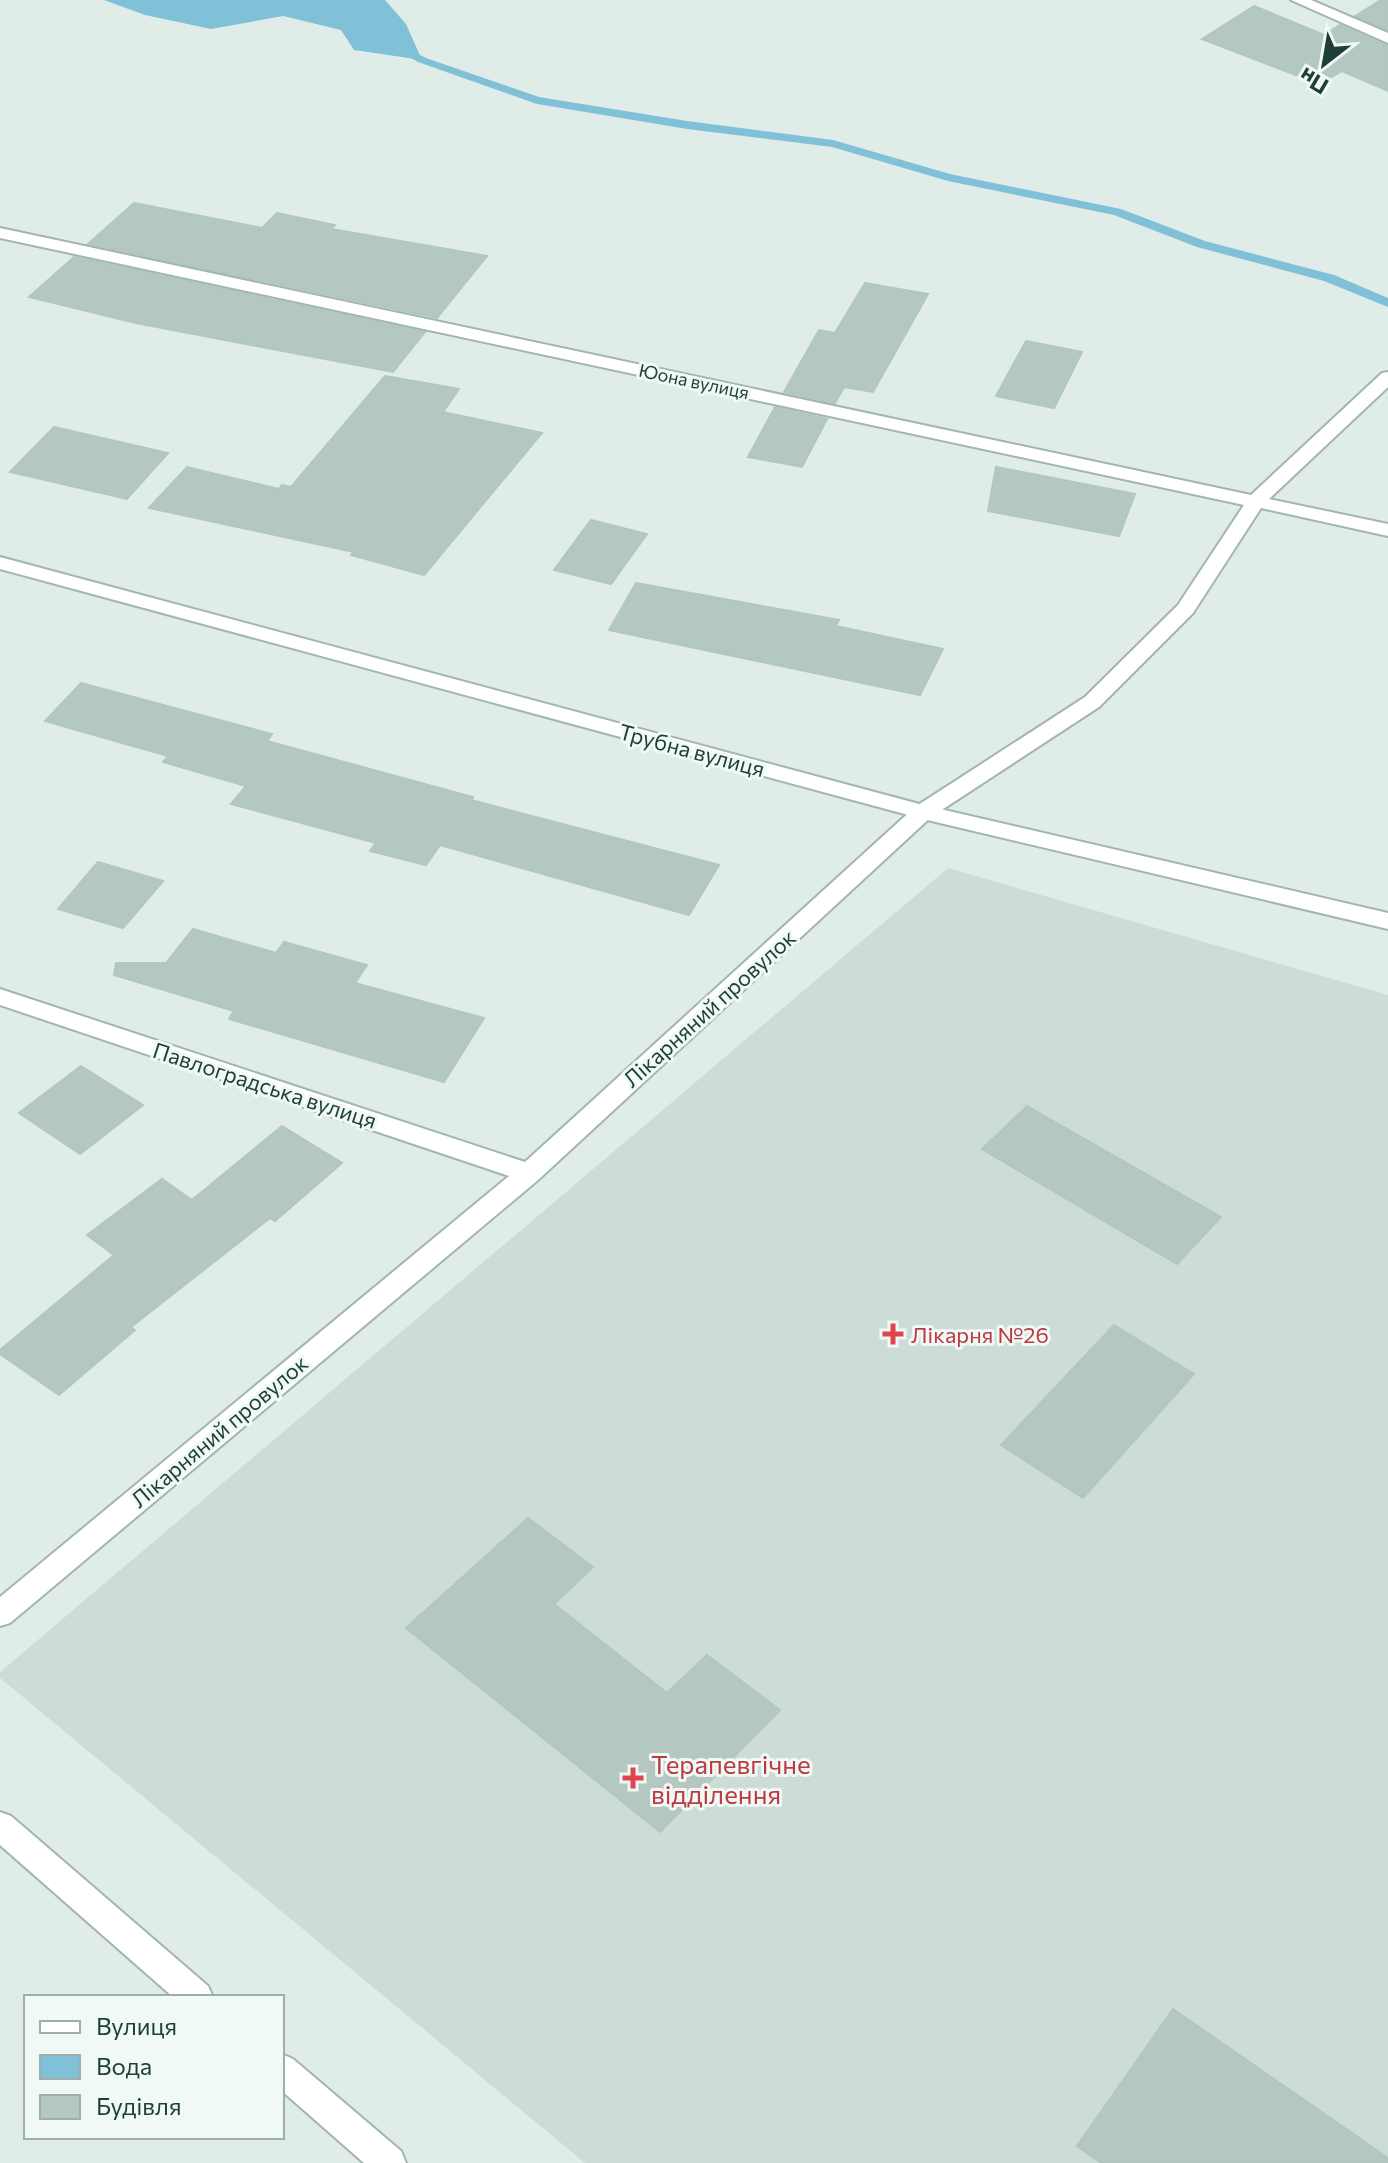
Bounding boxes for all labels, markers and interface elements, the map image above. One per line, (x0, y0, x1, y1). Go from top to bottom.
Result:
north arrow (1284, 24, 1364, 104)
text: Пн (1294, 62, 1333, 101)
street label: Юона вулиця (637, 359, 751, 403)
street label: Трубна вулиця (616, 718, 768, 782)
street label: Лікарняний провулок (617, 923, 801, 1093)
street label: Павлоградська вулиця (150, 1036, 380, 1134)
place label: Лікарня №26 (911, 1321, 1049, 1348)
marker: Лікарня №26 (882, 1323, 904, 1345)
street label: Лікарняний провулок (125, 1349, 313, 1513)
place label: Терапевгічне відділення (651, 1748, 811, 1809)
marker: Терапевгічне відділення (622, 1767, 644, 1789)
legend (24, 1995, 284, 2139)
text: Вулиця (96, 2011, 177, 2040)
text: Вода (96, 2051, 152, 2080)
text: Будівля (96, 2091, 182, 2120)

